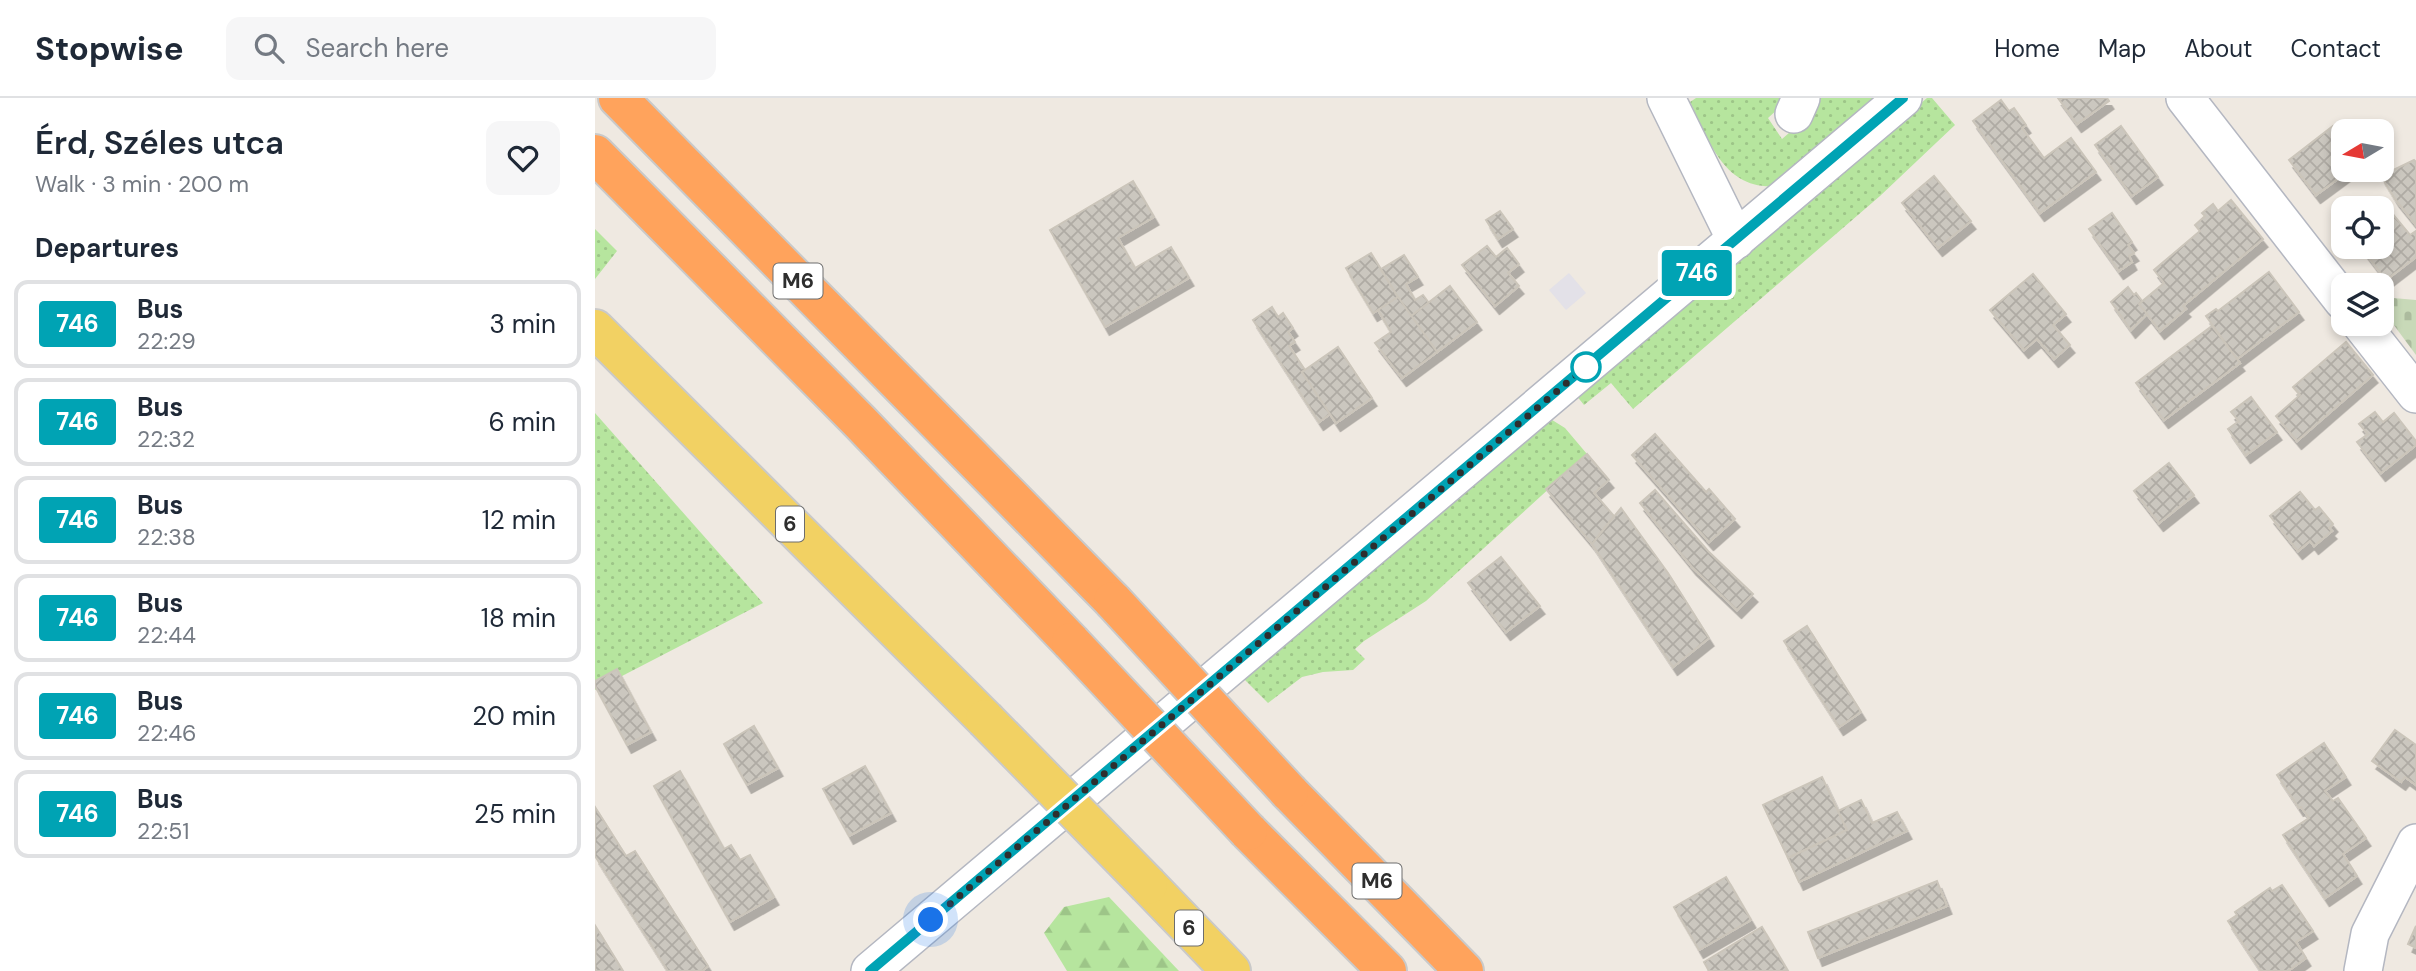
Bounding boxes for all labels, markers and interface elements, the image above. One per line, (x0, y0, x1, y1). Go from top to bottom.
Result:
search box (226, 17, 716, 80)
text: Stopwise (35, 27, 184, 70)
icon: search (250, 29, 288, 67)
text: Search here (306, 31, 449, 65)
text: Home (1994, 33, 2060, 64)
text: Map (2098, 33, 2146, 64)
text: About (2184, 33, 2253, 64)
text: Contact (2291, 33, 2381, 64)
north arrow (2331, 119, 2394, 182)
map controls (2331, 119, 2394, 336)
text: Érd, Széles utca (35, 121, 284, 164)
button: heart (486, 121, 560, 195)
text: Walk · 3 min · 200 m (35, 169, 249, 199)
button: locate (2331, 196, 2394, 259)
text: Departures (35, 231, 179, 265)
line badge: 746 (1657, 250, 1737, 296)
text: 746 (1676, 257, 1718, 288)
road number: M6 (773, 264, 823, 298)
button: layers (2331, 273, 2394, 336)
text: Bus (137, 292, 183, 326)
text: 3 min (489, 307, 556, 341)
text: 746 (56, 308, 99, 339)
text: 22:29 (137, 326, 196, 356)
unlabelled marker (1571, 352, 1601, 382)
text: Bus (137, 390, 183, 424)
text: 6 min (488, 405, 556, 439)
text: 746 (56, 406, 99, 437)
text: 22:32 (137, 424, 195, 454)
text: Bus (137, 488, 183, 522)
text: 12 min (482, 503, 556, 537)
text: 746 (56, 504, 99, 535)
road number: 6 (776, 506, 804, 542)
text: 22:38 (137, 522, 196, 552)
text: Bus (137, 586, 183, 620)
text: 18 min (481, 601, 556, 635)
text: 746 (56, 602, 99, 633)
text: 22:44 (137, 620, 196, 650)
text: Bus (137, 684, 183, 718)
text: 20 min (472, 699, 556, 733)
text: 746 (56, 700, 99, 731)
text: 22:46 (137, 718, 197, 748)
text: Bus (137, 782, 183, 816)
text: 25 min (474, 797, 556, 831)
text: 746 (56, 798, 99, 829)
text: 22:51 (137, 816, 189, 846)
road number: M6 (1353, 864, 1401, 898)
your location (913, 902, 948, 937)
road number: 6 (1175, 910, 1203, 946)

